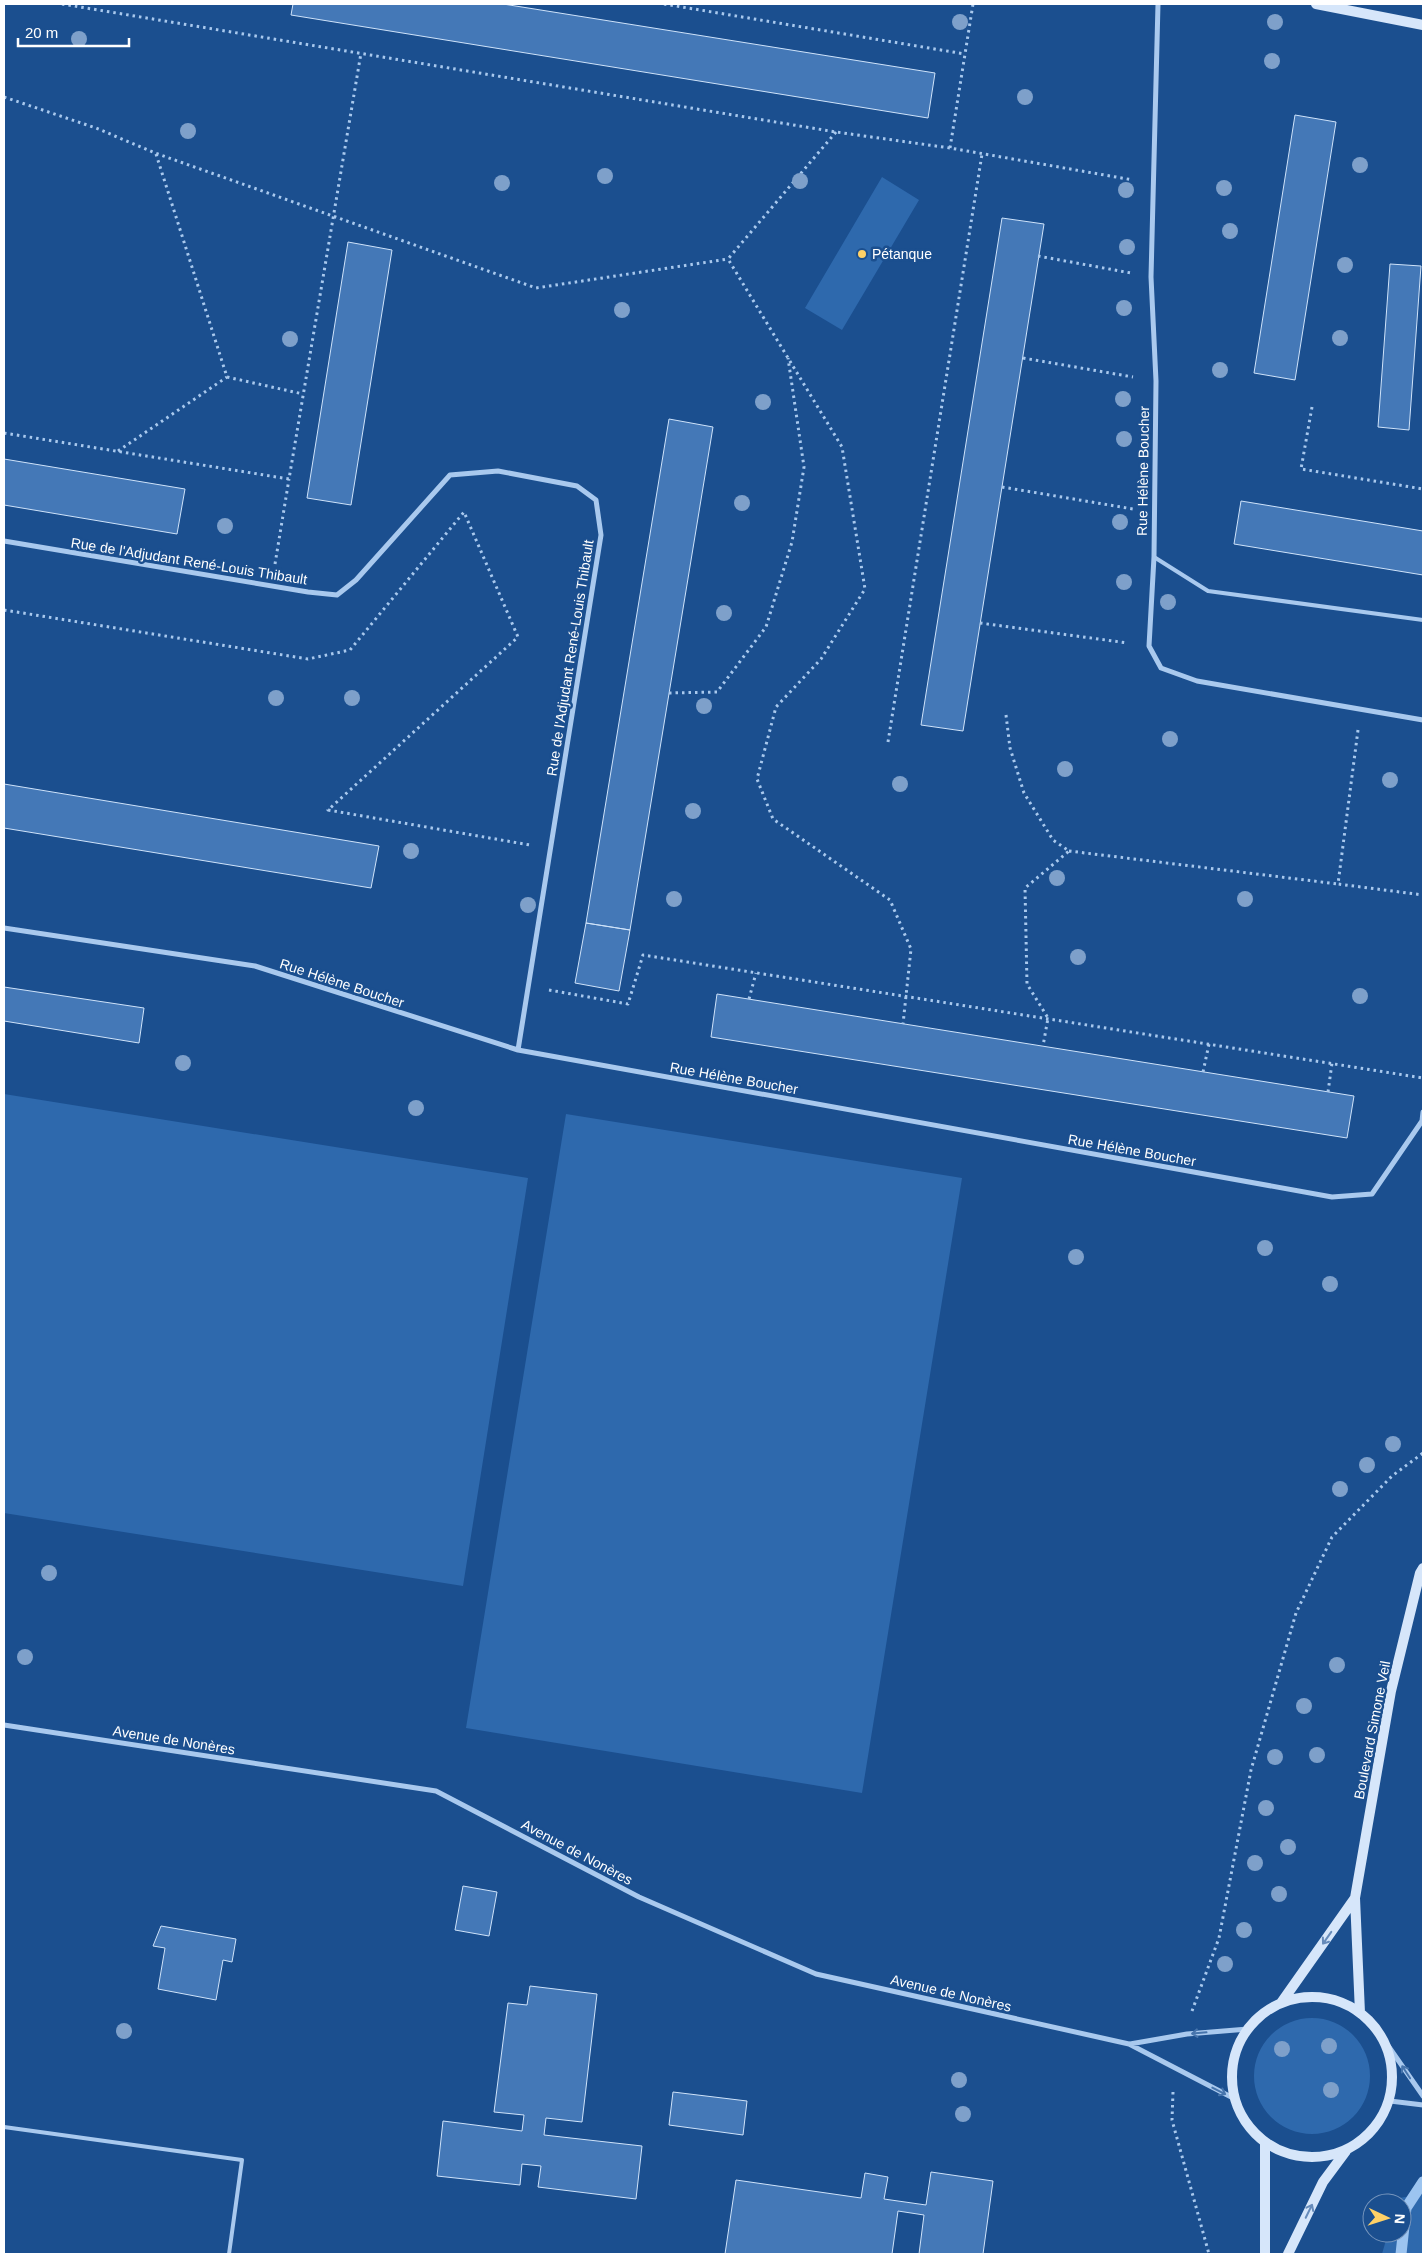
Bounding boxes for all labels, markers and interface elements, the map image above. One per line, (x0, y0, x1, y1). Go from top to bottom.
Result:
scale bar (18, 15, 129, 47)
text: 20 m (25, 24, 58, 41)
place label: Pétanque (872, 246, 932, 262)
marker: Pétanque (856, 248, 868, 260)
street label: Rue Hélène Boucher (1134, 406, 1152, 536)
street label: Rue de l'Adjudant René-Louis Thibault (70, 534, 308, 588)
street label: Rue de l'Adjudant René-Louis Thibault (543, 539, 597, 777)
street label: Rue Hélène Boucher (278, 955, 407, 1011)
street label: Rue Hélène Boucher (669, 1059, 800, 1097)
street label: Rue Hélène Boucher (1067, 1131, 1198, 1169)
street label: Boulevard Simone Veil (1351, 1659, 1393, 1801)
street label: Avenue de Nonères (112, 1722, 236, 1758)
street label: Avenue de Nonères (519, 1816, 635, 1888)
one-way arrow (1322, 1931, 1332, 1945)
street label: Avenue de Nonères (889, 1971, 1013, 2015)
one-way arrow (1192, 2028, 1208, 2038)
one-way arrow (1400, 2065, 1411, 2079)
one-way arrow (1211, 2087, 1226, 2096)
north arrow (1362, 2193, 1412, 2243)
one-way arrow (1304, 2203, 1314, 2218)
text: N (1392, 2213, 1408, 2225)

